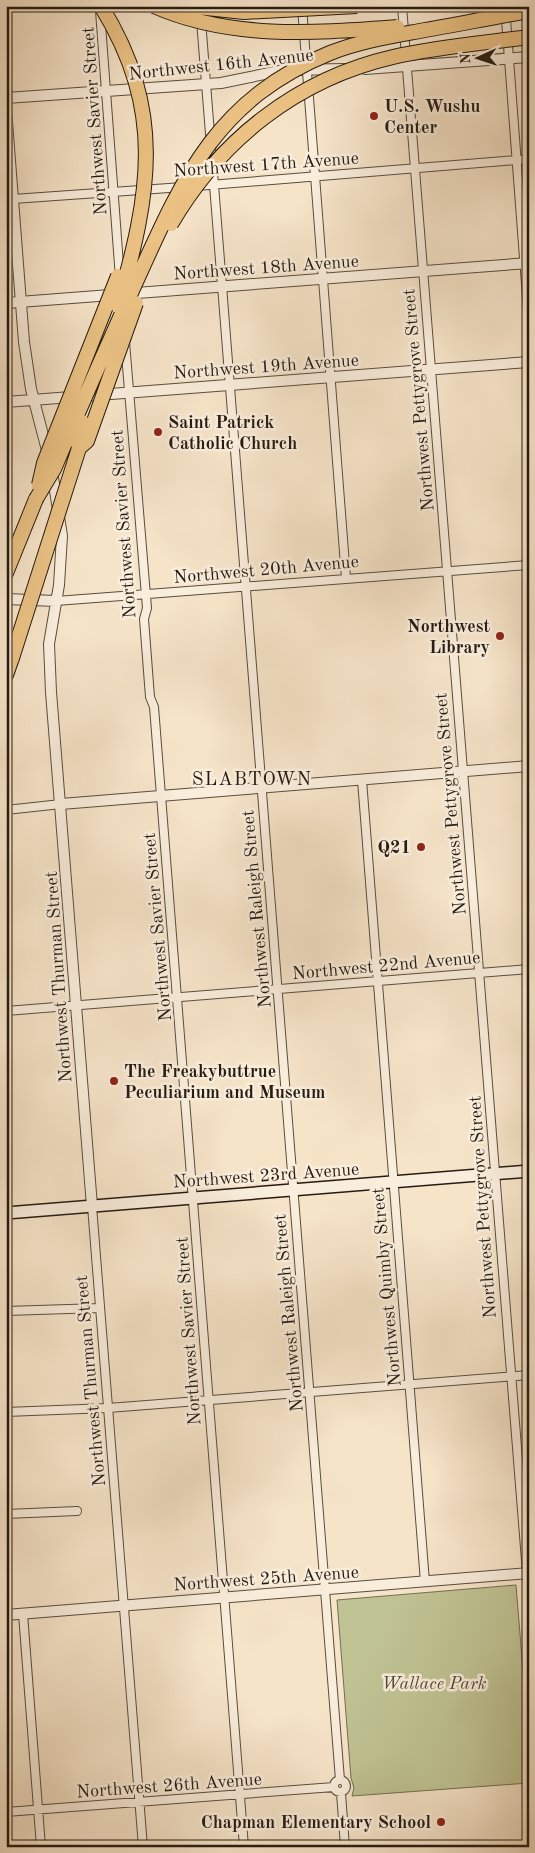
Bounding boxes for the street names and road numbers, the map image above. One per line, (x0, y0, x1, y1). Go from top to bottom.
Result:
street label: Northwest Savier Street (79, 26, 111, 216)
street label: Northwest 16th Avenue (128, 46, 315, 84)
street label: Northwest 17th Avenue (173, 150, 359, 180)
street label: Northwest 18th Avenue (173, 253, 359, 283)
street label: Northwest Pettygrove Street (400, 288, 438, 512)
street label: Northwest 19th Avenue (173, 352, 359, 382)
street label: Northwest Savier Street (108, 429, 140, 619)
street label: Northwest 20th Avenue (173, 553, 360, 587)
street label: Northwest Pettygrove Street (432, 692, 470, 916)
street label: Northwest Raleigh Street (239, 809, 275, 1009)
street label: Northwest Savier Street (141, 832, 175, 1022)
street label: Northwest Thurman Street (43, 871, 75, 1083)
street label: Northwest 22nd Avenue (291, 949, 481, 983)
street label: Northwest Pettygrove Street (466, 1095, 500, 1319)
street label: Northwest 23rd Avenue (172, 1161, 360, 1191)
street label: Northwest Quimby Street (369, 1187, 405, 1387)
street label: Northwest Raleigh Street (271, 1213, 307, 1413)
street label: Northwest Savier Street (173, 1236, 205, 1426)
street label: Northwest Thurman Street (73, 1274, 109, 1487)
street label: Northwest 25th Avenue (173, 1564, 359, 1594)
street label: Northwest 26th Avenue (76, 1771, 262, 1801)

